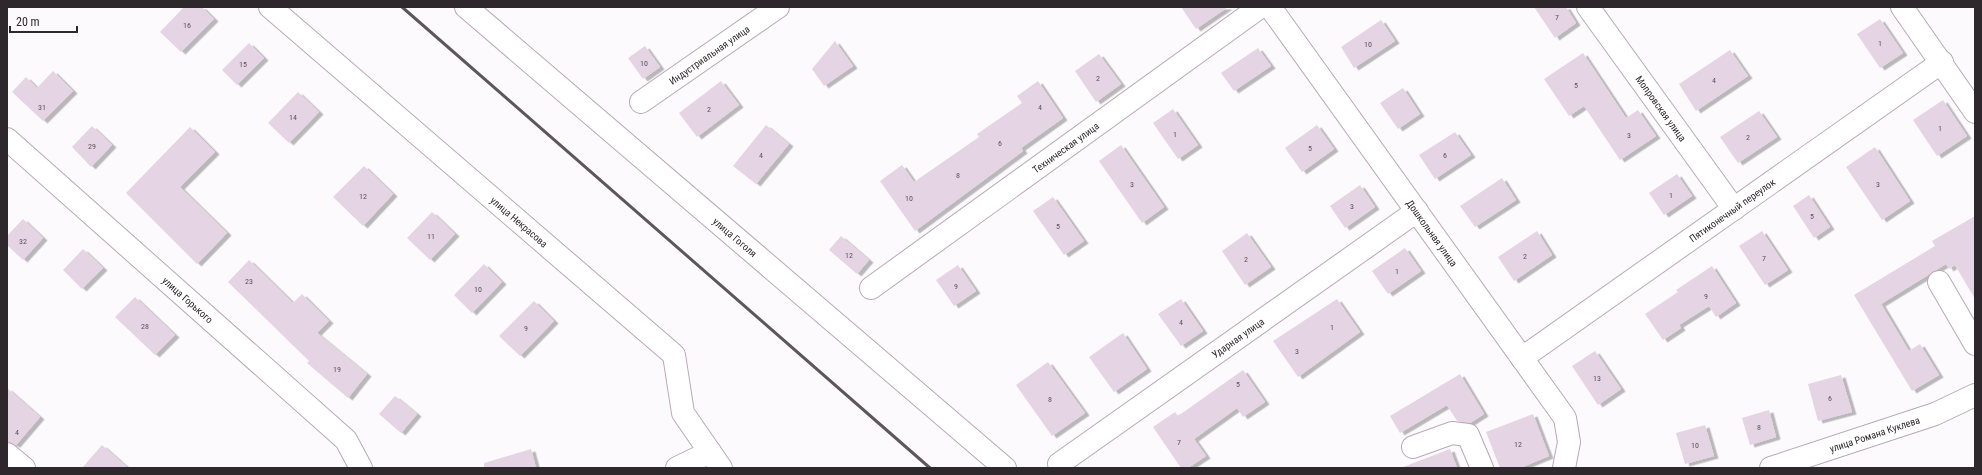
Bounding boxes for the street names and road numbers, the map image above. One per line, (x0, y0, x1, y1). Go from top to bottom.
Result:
street label: Индустриальная улица (667, 23, 752, 87)
street label: Мопровская улица (1633, 74, 1688, 144)
street label: Техническая улица (1031, 120, 1101, 175)
street label: Пятиконечный переулок (1687, 176, 1777, 244)
street label: улица Некрасова (488, 195, 550, 250)
street label: Дошкольная улица (1404, 198, 1459, 269)
street label: улица Гоголя (711, 216, 759, 259)
street label: улица Горького (160, 275, 215, 325)
street label: Ударная улица (1210, 316, 1267, 360)
street label: улица Романа Куклева (1828, 414, 1921, 454)

